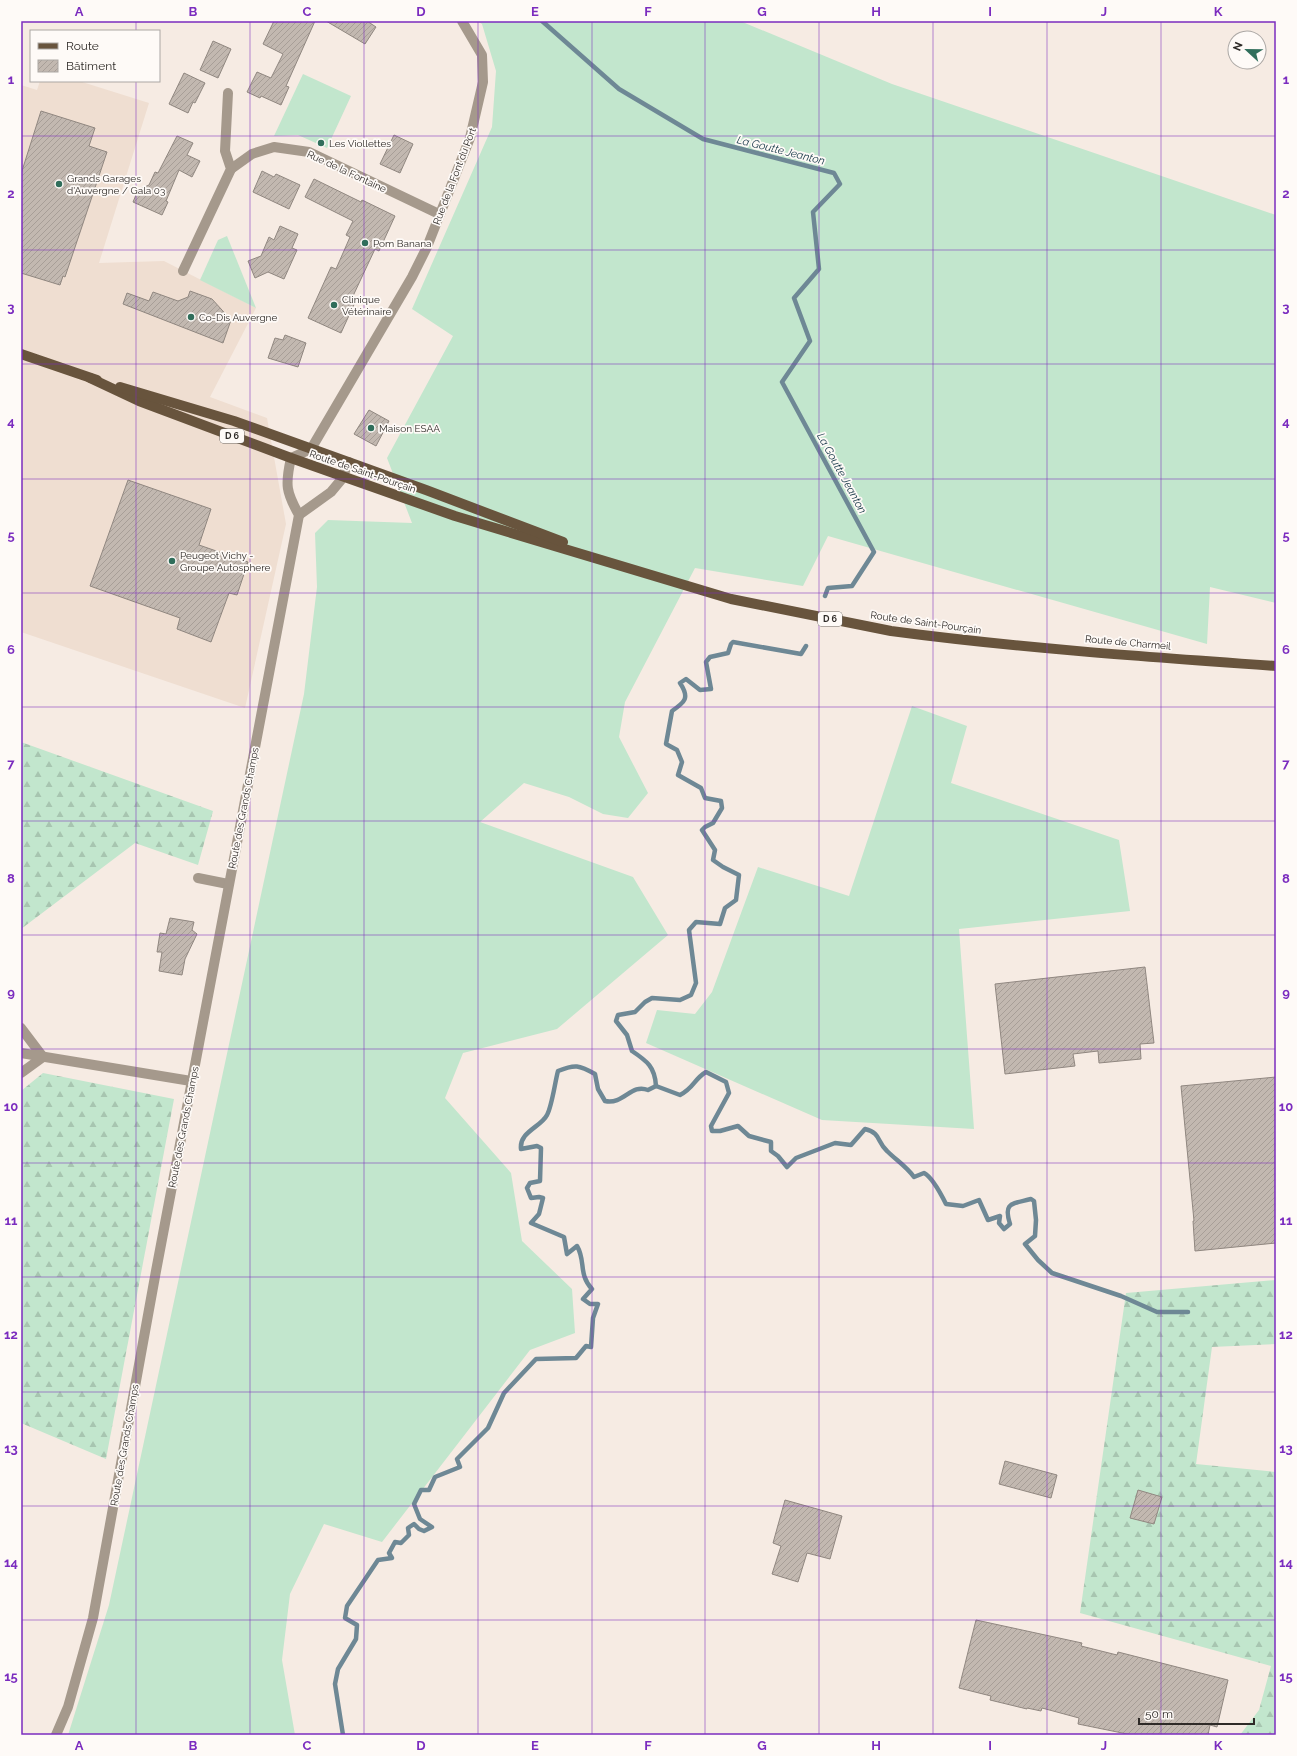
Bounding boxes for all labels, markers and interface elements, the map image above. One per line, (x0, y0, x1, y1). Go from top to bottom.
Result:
text: A (75, 4, 84, 19)
text: B (189, 4, 198, 19)
text: C (303, 4, 312, 19)
text: D (416, 4, 426, 19)
text: E (531, 4, 539, 19)
text: F (644, 4, 652, 19)
text: G (757, 4, 767, 19)
text: H (871, 4, 881, 19)
text: I (988, 4, 992, 19)
text: J (1101, 4, 1107, 19)
text: K (1214, 4, 1223, 19)
legend (30, 30, 160, 82)
north arrow (1227, 30, 1267, 70)
text: Route (66, 39, 99, 53)
text: N (1231, 40, 1246, 53)
text: Bâtiment (66, 59, 116, 73)
text: 1 (8, 72, 15, 87)
text: 1 (1283, 72, 1290, 87)
street label: Rue de la Font du Port (431, 126, 478, 226)
water label: La Goutte Jeanton (736, 133, 826, 168)
marker: Les Viollettes (316, 138, 326, 148)
place label: Les Viollettes (329, 138, 391, 149)
street label: Rue de la Fontaine (305, 148, 388, 195)
place label: Grands Garages d'Auvergne / Gala 03 (67, 173, 165, 196)
marker: Grands Garages d'Auvergne / Gala 03 (54, 179, 64, 189)
text: 2 (7, 186, 15, 201)
text: 2 (1282, 186, 1290, 201)
marker: Pom Banana (360, 238, 370, 248)
place label: Pom Banana (373, 238, 431, 249)
place label: Clinique Vétérinaire (342, 294, 392, 317)
text: 3 (7, 300, 15, 315)
marker: Clinique Vétérinaire (329, 300, 339, 310)
text: 3 (1282, 300, 1290, 315)
marker: Co-Dis Auvergne (186, 312, 196, 322)
place label: Co-Dis Auvergne (199, 312, 277, 323)
text: 4 (7, 414, 15, 429)
text: 4 (1282, 414, 1290, 429)
marker: Maison ESAA (366, 423, 376, 433)
place label: Maison ESAA (379, 423, 440, 434)
road number: D 6 (220, 429, 244, 443)
water label: La Goutte Jeanton (814, 431, 869, 516)
street label: Route de Saint-Pourçain (308, 448, 418, 495)
text: 5 (7, 528, 15, 543)
text: 5 (1282, 528, 1290, 543)
place label: Peugeot Vichy - Groupe Autosphere (180, 550, 271, 573)
marker: Peugeot Vichy - Groupe Autosphere (167, 556, 177, 566)
street label: Route de Saint-Pourçain (870, 609, 982, 636)
road number: D 6 (818, 612, 842, 626)
street label: Route de Charmeil (1085, 633, 1172, 652)
text: 6 (7, 642, 15, 657)
text: 6 (1282, 642, 1290, 657)
street label: Route des Grands Champs (226, 746, 261, 870)
text: 7 (7, 756, 15, 771)
text: 7 (1282, 756, 1290, 771)
text: 8 (7, 871, 15, 886)
text: 8 (1282, 871, 1290, 886)
text: 9 (7, 985, 15, 1000)
text: 9 (1282, 985, 1290, 1000)
street label: Route des Grands Champs (166, 1065, 201, 1189)
text: 10 (4, 1099, 18, 1114)
text: 10 (1279, 1099, 1293, 1114)
text: 11 (5, 1213, 18, 1228)
text: 11 (1280, 1213, 1293, 1228)
text: 12 (4, 1327, 18, 1342)
text: 12 (1279, 1327, 1293, 1342)
street label: Route des Grands Champs (108, 1383, 141, 1507)
text: 13 (4, 1441, 18, 1456)
text: 13 (1279, 1441, 1293, 1456)
text: 14 (4, 1555, 18, 1570)
text: 14 (1279, 1555, 1293, 1570)
text: 15 (4, 1669, 18, 1684)
text: 15 (1279, 1669, 1293, 1684)
scale bar (1139, 1700, 1254, 1726)
text: 50 m (1145, 1707, 1173, 1721)
text: A (75, 1738, 84, 1753)
text: B (189, 1738, 198, 1753)
text: C (303, 1738, 312, 1753)
text: D (416, 1738, 426, 1753)
text: E (531, 1738, 539, 1753)
text: F (644, 1738, 652, 1753)
text: G (757, 1738, 767, 1753)
text: H (871, 1738, 881, 1753)
text: I (988, 1738, 992, 1753)
text: J (1101, 1738, 1107, 1753)
text: K (1214, 1738, 1223, 1753)

